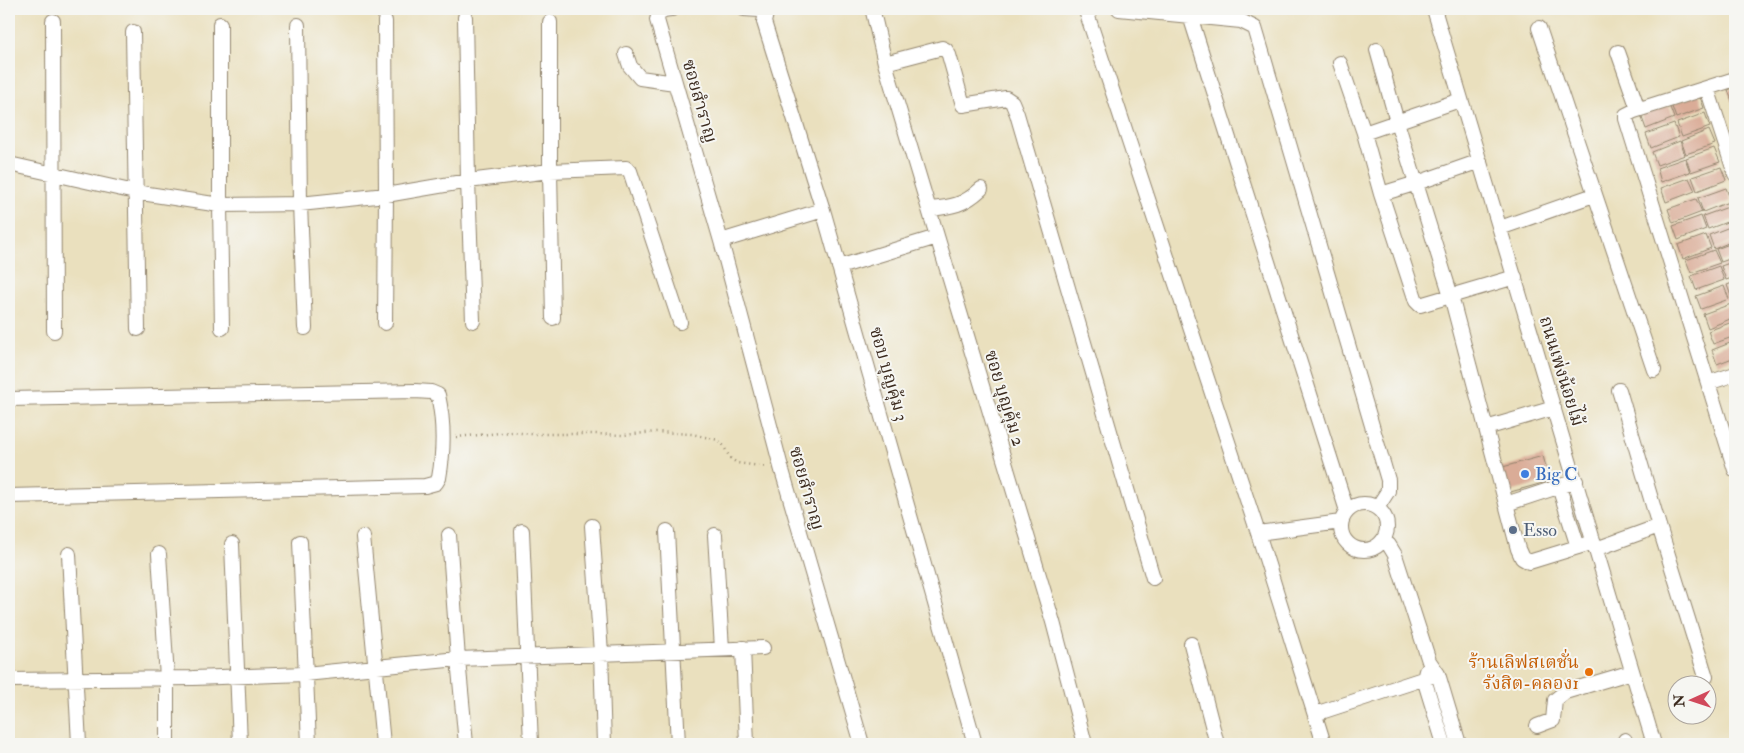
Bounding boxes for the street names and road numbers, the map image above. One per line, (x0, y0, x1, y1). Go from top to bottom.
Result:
street label: ซอยสำราญ (677, 57, 722, 145)
street label: ถนนเพ่งน้อยไม้ (1534, 313, 1590, 429)
street label: ซอบ บุญคุ้ม 3 (864, 324, 913, 424)
street label: ซอย บุญคุ้ม 2 (979, 347, 1030, 449)
street label: ซอยสำราญ (784, 444, 829, 532)

